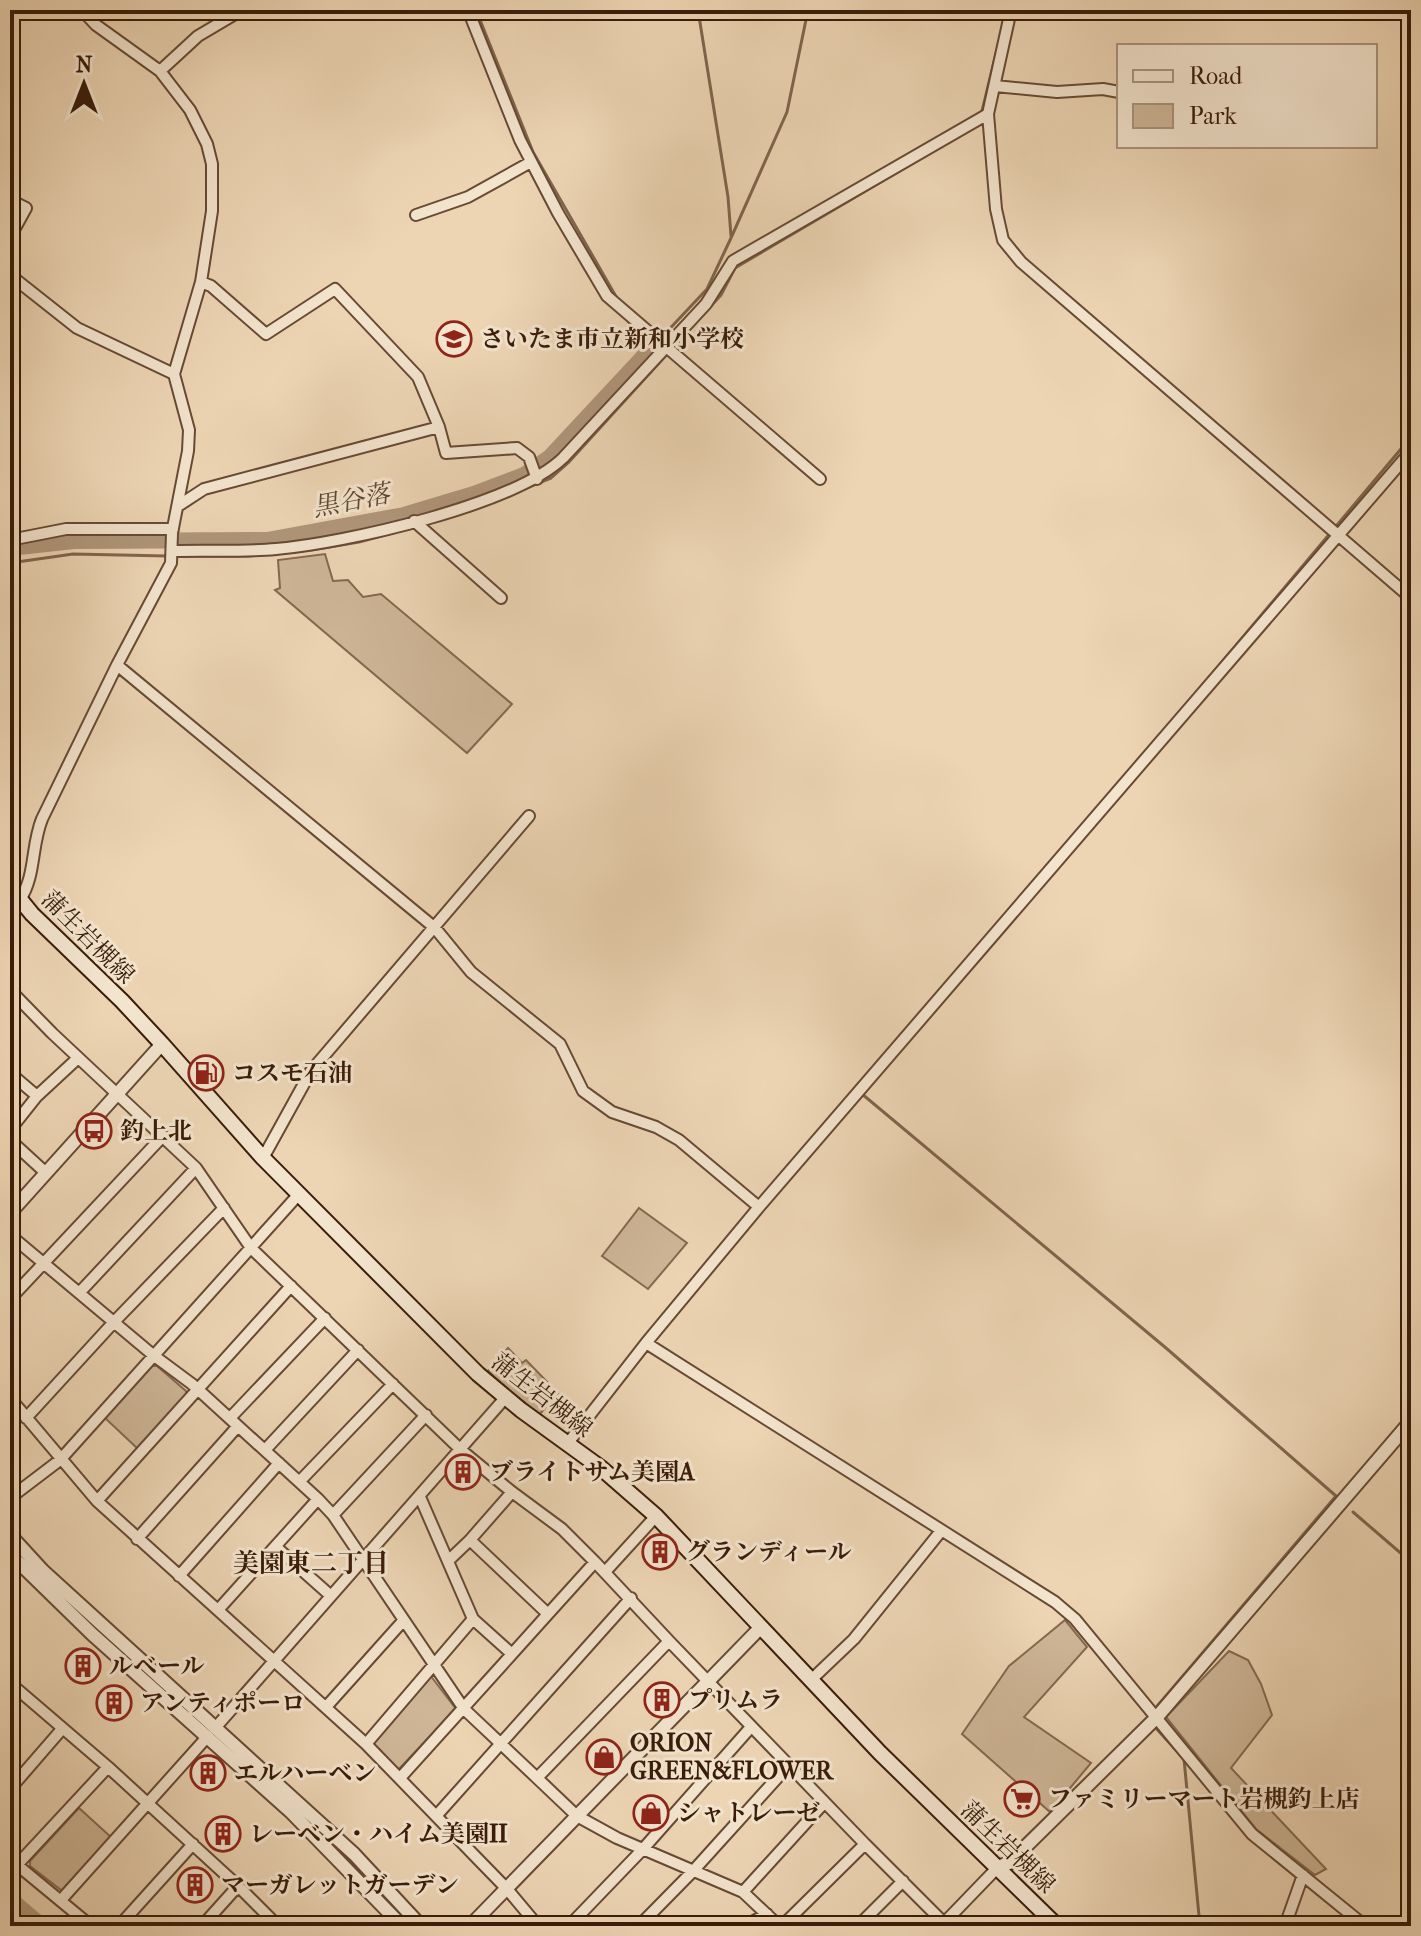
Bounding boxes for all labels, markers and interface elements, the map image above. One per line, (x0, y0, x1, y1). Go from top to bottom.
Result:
north arrow (44, 44, 124, 124)
legend (1117, 44, 1377, 148)
text: N (76, 52, 93, 78)
text: Road (1189, 62, 1243, 90)
text: Park (1189, 102, 1237, 130)
school or university icon: さいたま市立新和小学校 (435, 320, 473, 358)
place label: さいたま市立新和小学校 (480, 325, 744, 353)
water label: 黒谷落 (310, 477, 396, 523)
street label: 蒲生岩槻線 (36, 885, 140, 989)
fuel station icon: コスモ石油 (187, 1054, 225, 1092)
place label: コスモ石油 (232, 1059, 352, 1087)
bus stop icon: 釣上北 (75, 1112, 113, 1150)
place label: 釣上北 (120, 1117, 192, 1145)
street label: 蒲生岩槻線 (486, 1347, 598, 1443)
building icon: ブライトサム美園A (444, 1453, 482, 1491)
place label: ブライトサム美園A (489, 1458, 696, 1486)
building icon: グランディール (641, 1533, 679, 1571)
place label: グランディール (686, 1538, 852, 1566)
district label: 美園東二丁目 (233, 1548, 389, 1579)
building icon: ルベール (64, 1647, 102, 1685)
place label: ルベール (109, 1652, 205, 1680)
building icon: プリムラ (643, 1681, 681, 1719)
building icon: アンティポーロ (95, 1684, 133, 1722)
place label: プリムラ (688, 1686, 783, 1714)
place label: アンティポーロ (140, 1689, 305, 1717)
place label: ORION GREEN&FLOWER (630, 1729, 835, 1785)
shop icon: ORION GREEN&FLOWER (585, 1738, 623, 1776)
building icon: エルハーベン (189, 1754, 227, 1792)
place label: エルハーベン (234, 1759, 376, 1787)
supermarket icon: ファミリーマート岩槻釣上店 (1003, 1780, 1041, 1818)
place label: ファミリーマート岩槻釣上店 (1048, 1785, 1360, 1813)
shop icon: シャトレーゼ (632, 1794, 670, 1832)
street label: 蒲生岩槻線 (955, 1795, 1061, 1899)
place label: シャトレーゼ (677, 1799, 820, 1827)
building icon: レーベン・ハイム美園II (204, 1815, 242, 1853)
place label: レーベン・ハイム美園II (249, 1820, 508, 1848)
building icon: マーガレットガーデン (176, 1866, 214, 1904)
place label: マーガレットガーデン (221, 1871, 459, 1899)

